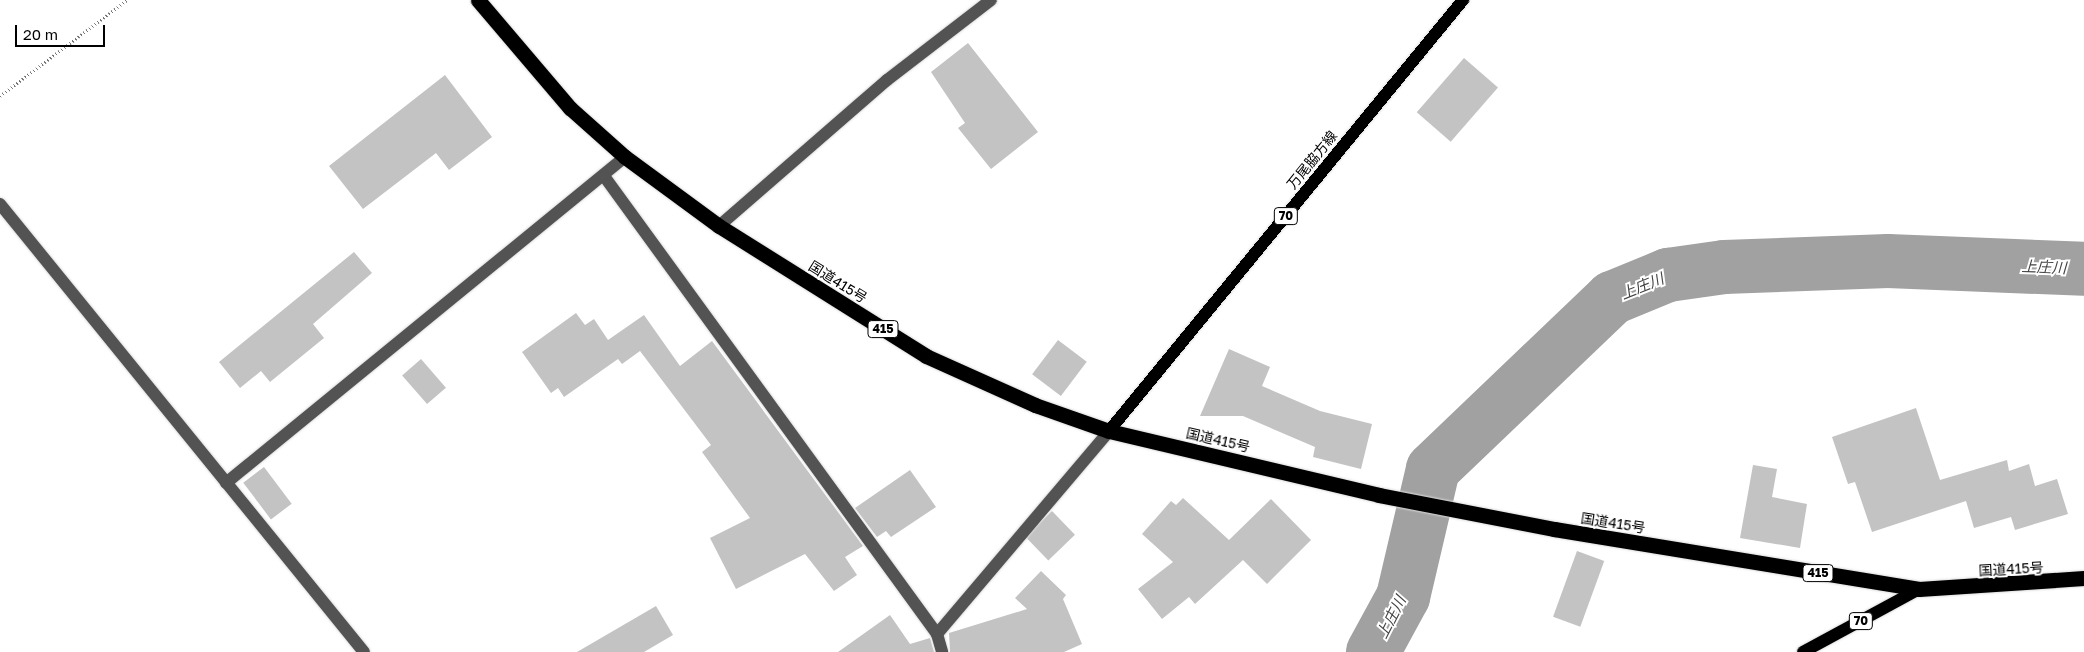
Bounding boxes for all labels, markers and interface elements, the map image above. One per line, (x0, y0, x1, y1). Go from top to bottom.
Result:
scale bar (18, 15, 108, 47)
text: 20 m (23, 25, 58, 43)
street label: 万尾脇方線 (1283, 128, 1341, 192)
road number: 70 (1274, 207, 1298, 226)
water label: 上庄川 (2021, 257, 2067, 277)
street label: 国道415号 (806, 258, 870, 306)
water label: 上庄川 (1618, 269, 1666, 303)
road number: 415 (867, 320, 899, 338)
street label: 国道415号 (1184, 424, 1252, 456)
street label: 国道415号 (1579, 510, 1647, 536)
street label: 国道415号 (1978, 559, 2044, 579)
road number: 415 (1802, 564, 1834, 582)
water label: 上庄川 (1373, 593, 1409, 641)
road number: 70 (1848, 612, 1874, 630)

